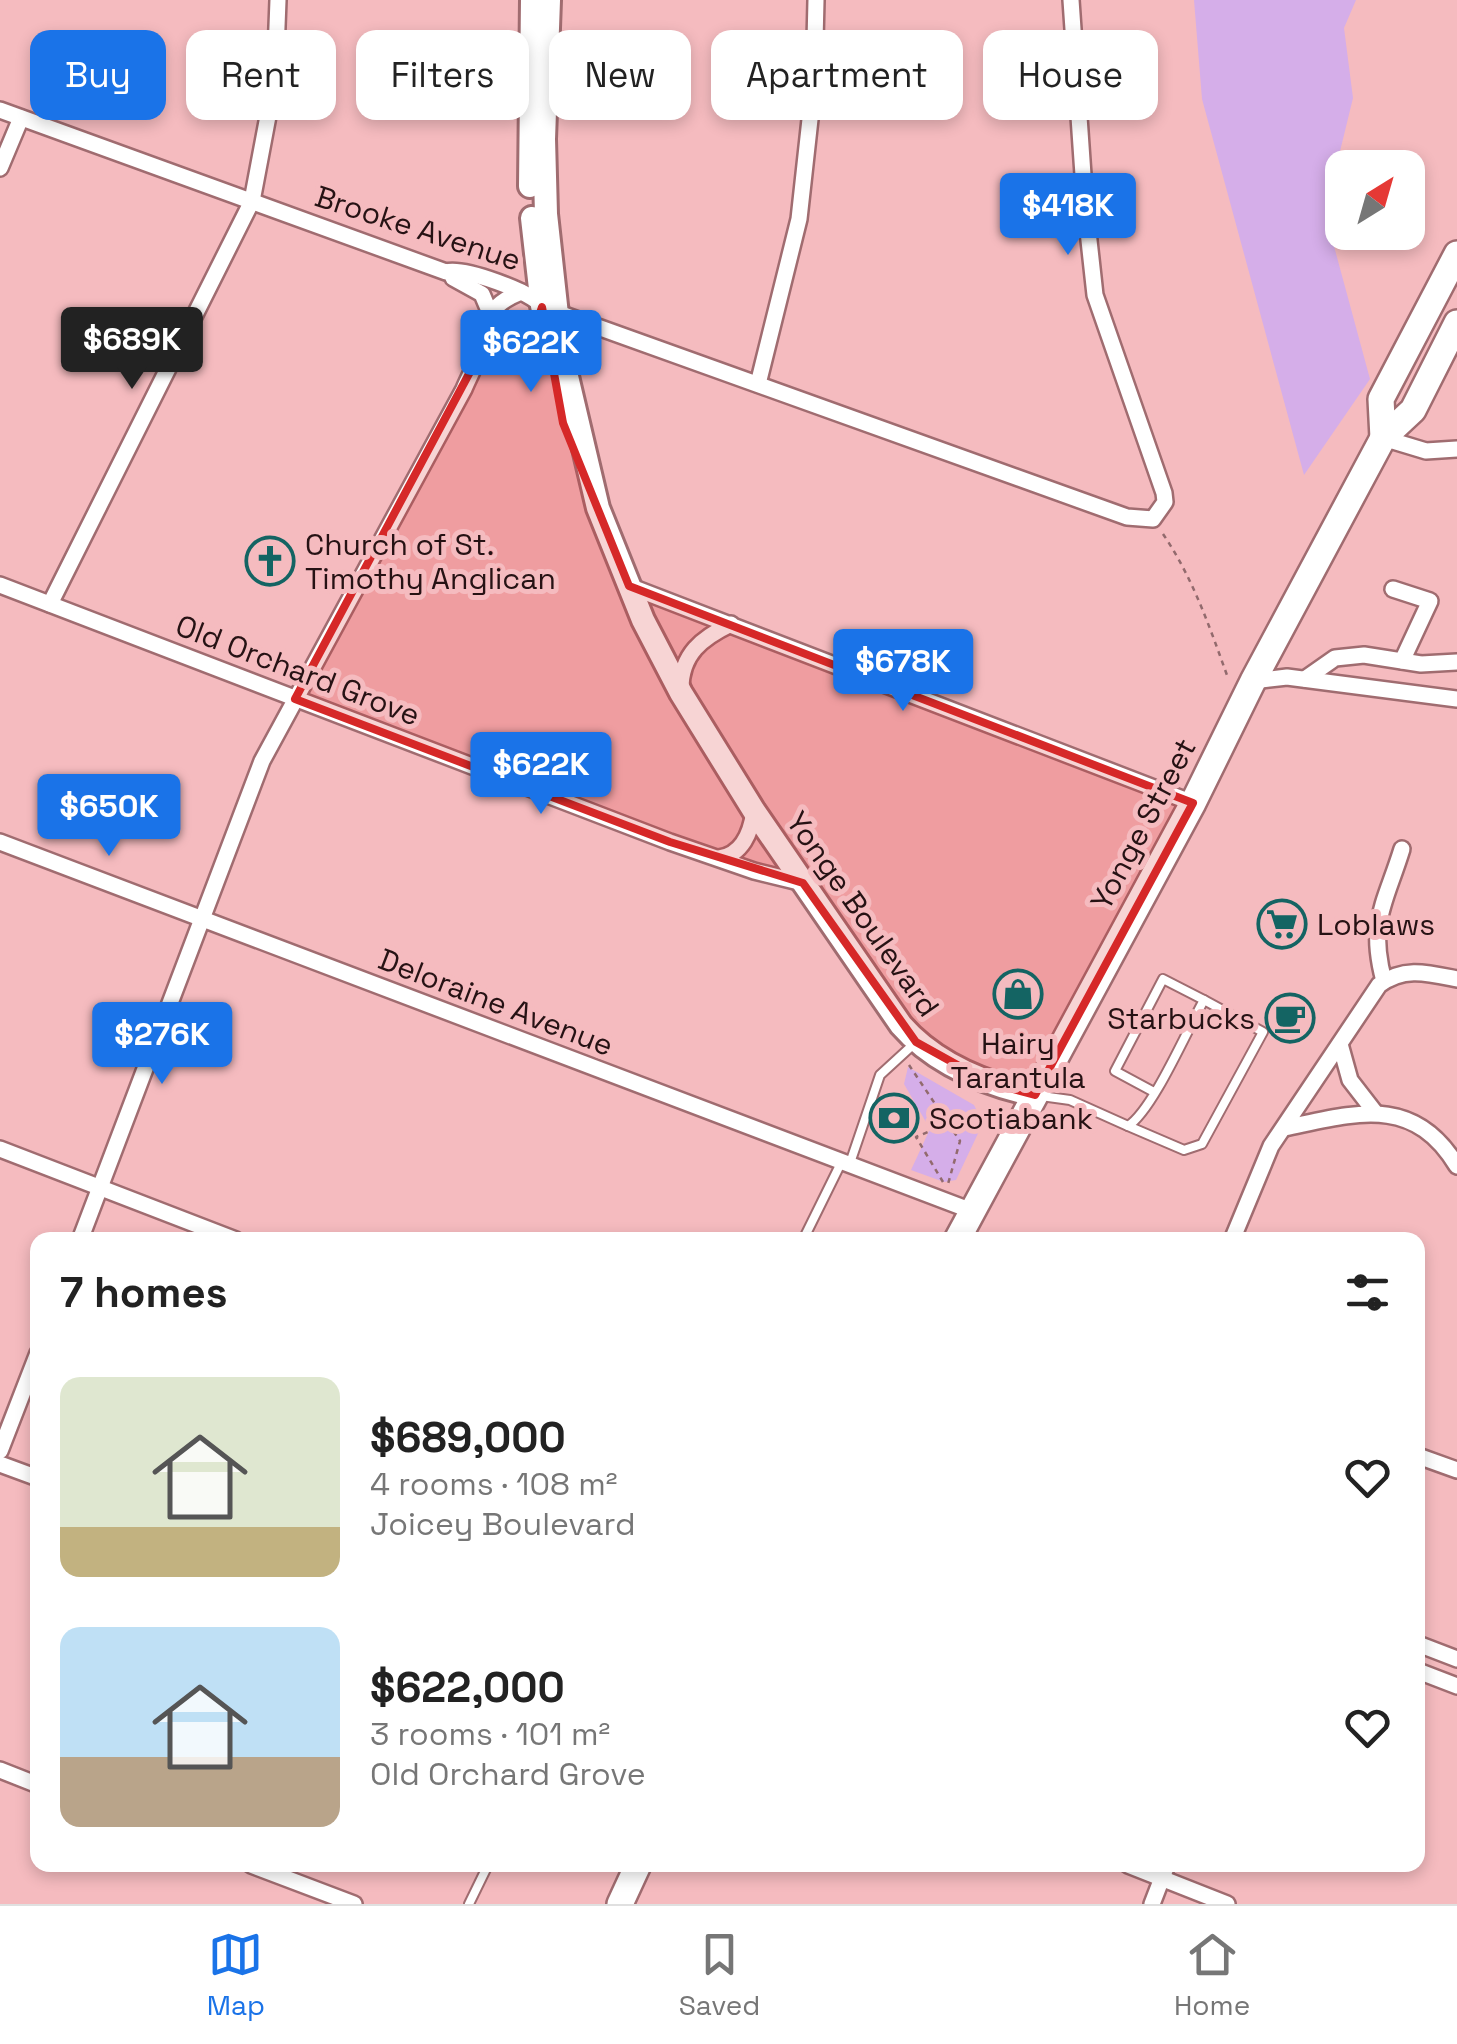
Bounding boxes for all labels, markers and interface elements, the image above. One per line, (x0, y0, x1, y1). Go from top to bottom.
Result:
chip: Buy (30, 30, 166, 120)
chip: Rent (186, 30, 336, 120)
chip: Filters (356, 30, 529, 120)
chip: New (549, 30, 691, 120)
chip: Apartment (711, 30, 963, 120)
chip: House (983, 30, 1158, 120)
north arrow (1325, 150, 1425, 250)
map controls (1325, 150, 1425, 250)
pin: $418K (998, 173, 1138, 258)
street label: Brooke Avenue (310, 176, 526, 280)
text: $418K (1022, 185, 1114, 225)
pin: $689K (62, 307, 202, 392)
pin: $622K (461, 310, 601, 395)
text: $689K (83, 319, 181, 359)
text: $622K (482, 322, 580, 362)
place label: Church of St. Timothy Anglican (305, 525, 556, 598)
church icon: Church of St. Timothy Anglican (244, 535, 296, 587)
street label: Old Orchard Grove (170, 605, 426, 735)
pin: $678K (833, 629, 973, 714)
text: $678K (855, 641, 951, 681)
street label: Yonge Street (1081, 731, 1205, 917)
pin: $622K (471, 732, 611, 817)
text: $622K (492, 744, 590, 784)
pin: $650K (39, 774, 179, 859)
text: $650K (59, 786, 159, 826)
street label: Yonge Boulevard (778, 804, 948, 1024)
supermarket icon: Loblaws (1256, 898, 1308, 950)
place label: Loblaws (1317, 905, 1435, 944)
street label: Deloraine Avenue (373, 939, 619, 1065)
shop icon: Hairy Tarantula (992, 968, 1044, 1020)
cafe icon: Starbucks (1264, 992, 1316, 1044)
place label: Starbucks (1107, 999, 1255, 1038)
pin: $276K (92, 1002, 232, 1087)
text: $276K (114, 1014, 210, 1054)
place label: Hairy Tarantula (950, 1024, 1086, 1097)
bank icon: Scotiabank (868, 1092, 920, 1144)
place label: Scotiabank (929, 1099, 1093, 1138)
icon: filters (1340, 1265, 1395, 1320)
text: 7 homes (60, 1266, 228, 1319)
text: $689,000 (370, 1411, 566, 1464)
icon: home (140, 1417, 260, 1537)
icon: heart (1340, 1450, 1395, 1505)
text: 4 rooms · 108 m² (370, 1464, 617, 1504)
text: Joicey Boulevard (370, 1504, 636, 1544)
text: $622,000 (370, 1661, 565, 1714)
icon: home (140, 1667, 260, 1787)
icon: heart (1340, 1700, 1395, 1755)
text: 3 rooms · 101 m² (370, 1714, 610, 1754)
text: Old Orchard Grove (370, 1754, 646, 1794)
tab: Map (207, 1927, 265, 2023)
tab: Saved (679, 1927, 760, 2023)
tab: Home (1174, 1927, 1250, 2023)

